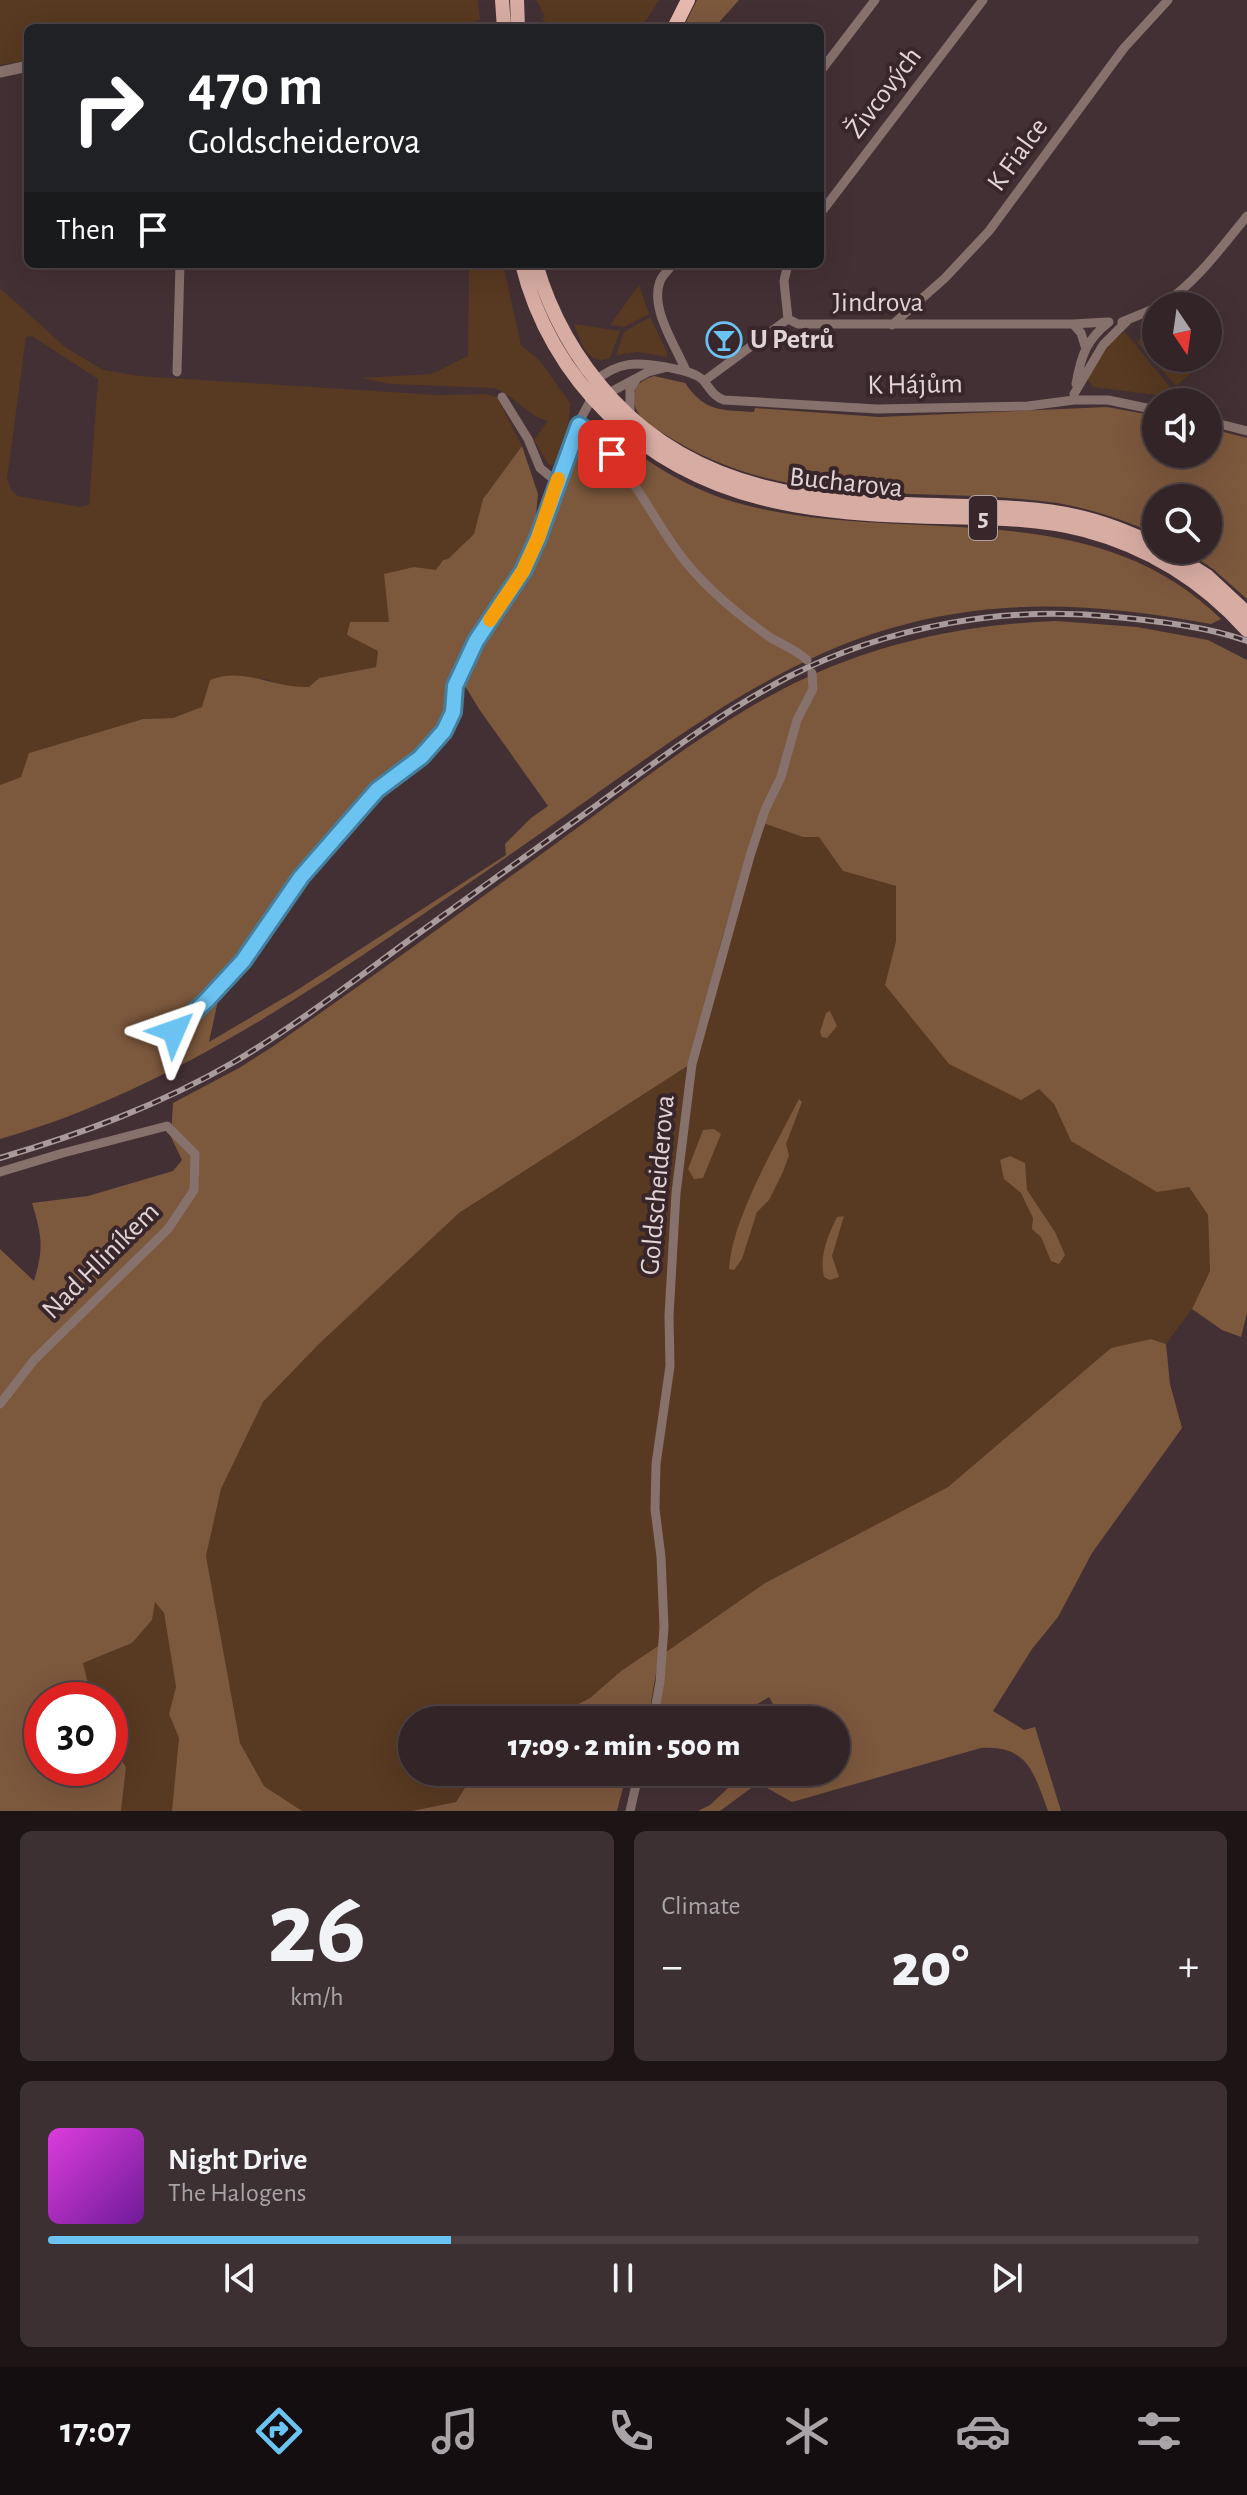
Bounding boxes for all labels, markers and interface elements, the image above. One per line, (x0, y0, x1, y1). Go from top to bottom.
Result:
street label: Živcových (839, 41, 927, 144)
icon: right (56, 56, 160, 160)
text: 470 m (188, 59, 323, 115)
street label: K Fialce (982, 113, 1054, 197)
text: Goldscheiderova (188, 124, 421, 160)
icon: arrive (131, 208, 175, 252)
text: Then (56, 215, 115, 245)
street label: Jindrova (832, 289, 924, 317)
north arrow (1142, 292, 1222, 372)
map controls (1142, 292, 1222, 564)
bar icon: U Petrů (705, 321, 743, 359)
place label: U Petrů (750, 326, 834, 354)
street label: K Hájům (867, 370, 963, 400)
button: sound (1142, 388, 1222, 468)
pin (578, 420, 646, 488)
icon: arrive (590, 432, 634, 476)
street label: Bucharova (788, 463, 904, 503)
button: search (1142, 484, 1222, 564)
road number: 5 (969, 496, 997, 540)
position arrow (132, 989, 216, 1073)
street label: Goldscheiderova (636, 1094, 680, 1276)
street label: Nad Hliníkem (37, 1197, 165, 1325)
speed limit sign: 30 (24, 1682, 128, 1786)
text: 17:09 · 2 min · 500 m (508, 1731, 740, 1761)
text: 26 (267, 1878, 366, 1982)
text: Climate (662, 1893, 740, 1919)
text: 20° (892, 1937, 969, 1997)
text: − (662, 1945, 683, 1989)
text: + (1178, 1945, 1199, 1989)
text: km/h (290, 1984, 344, 2010)
text: Night Drive (168, 2145, 307, 2175)
text: The Halogens (168, 2180, 306, 2206)
icon: previous (218, 2256, 262, 2300)
icon: pause (601, 2256, 645, 2300)
icon: next (985, 2256, 1029, 2300)
icon: directions (251, 2403, 307, 2459)
icon: music (427, 2403, 483, 2459)
icon: phone (603, 2403, 659, 2459)
icon: climate (779, 2403, 835, 2459)
icon: car (955, 2403, 1011, 2459)
icon: filters (1131, 2403, 1187, 2459)
text: 17:07 (60, 2413, 131, 2449)

